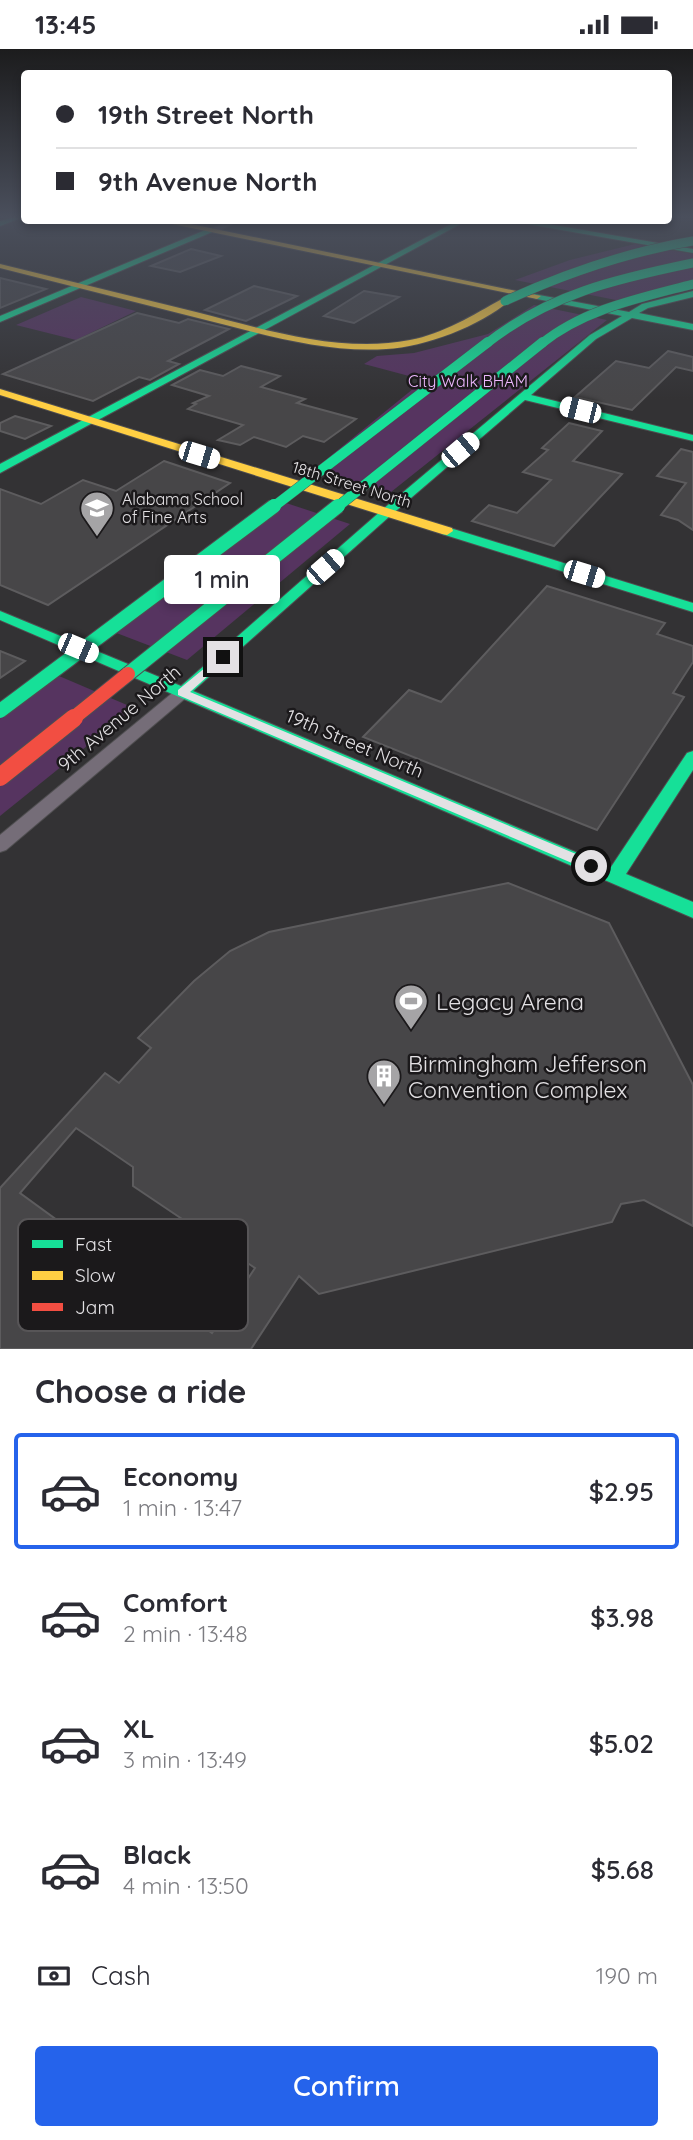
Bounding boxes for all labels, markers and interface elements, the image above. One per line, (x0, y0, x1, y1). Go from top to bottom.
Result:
text: 13:45 (35, 8, 96, 41)
text: 19th Street North (98, 98, 314, 131)
text: 9th Avenue North (98, 165, 318, 198)
park label: City Walk BHAM (408, 371, 528, 391)
car (558, 395, 603, 425)
car (438, 428, 483, 472)
car (176, 439, 223, 471)
street label: 18th Street North (290, 456, 414, 512)
school or university icon: Alabama School of Fine Arts (78, 489, 116, 538)
place label: Alabama School of Fine Arts (122, 489, 243, 527)
car (303, 545, 348, 589)
callout: 1 min (165, 555, 281, 605)
car (561, 558, 608, 590)
text: 1 min (194, 565, 250, 594)
car (55, 630, 102, 666)
route end (207, 641, 239, 673)
street label: 9th Avenue North (53, 660, 185, 776)
street label: 19th Street North (283, 703, 427, 783)
route start (575, 850, 607, 882)
sports icon: Legacy Arena (392, 982, 430, 1031)
place label: Legacy Arena (436, 987, 584, 1016)
place label: Birmingham Jefferson Convention Complex (408, 1049, 647, 1104)
building icon: Birmingham Jefferson Convention Complex (365, 1057, 403, 1106)
legend (18, 1219, 248, 1331)
text: Fast (75, 1232, 112, 1256)
text: Slow (75, 1263, 116, 1287)
text: Jam (75, 1295, 115, 1319)
text: Choose a ride (35, 1371, 247, 1411)
icon: car (39, 1460, 102, 1523)
text: Economy (123, 1460, 238, 1493)
text: $2.95 (589, 1475, 654, 1508)
text: 1 min · 13:47 (123, 1493, 242, 1522)
icon: car (39, 1586, 102, 1649)
text: Comfort (123, 1586, 228, 1619)
text: $3.98 (590, 1601, 654, 1634)
text: 2 min · 13:48 (123, 1619, 248, 1648)
icon: car (39, 1712, 102, 1775)
text: XL (123, 1712, 155, 1745)
text: $5.02 (589, 1727, 654, 1760)
text: 3 min · 13:49 (123, 1745, 247, 1774)
icon: car (39, 1838, 102, 1901)
text: Black (123, 1838, 192, 1871)
text: $5.68 (591, 1853, 654, 1886)
text: 4 min · 13:50 (123, 1871, 249, 1900)
icon: cash (35, 1957, 73, 1995)
text: Cash (91, 1959, 151, 1992)
text: 190 m (596, 1961, 658, 1990)
button: Confirm (35, 2046, 658, 2126)

